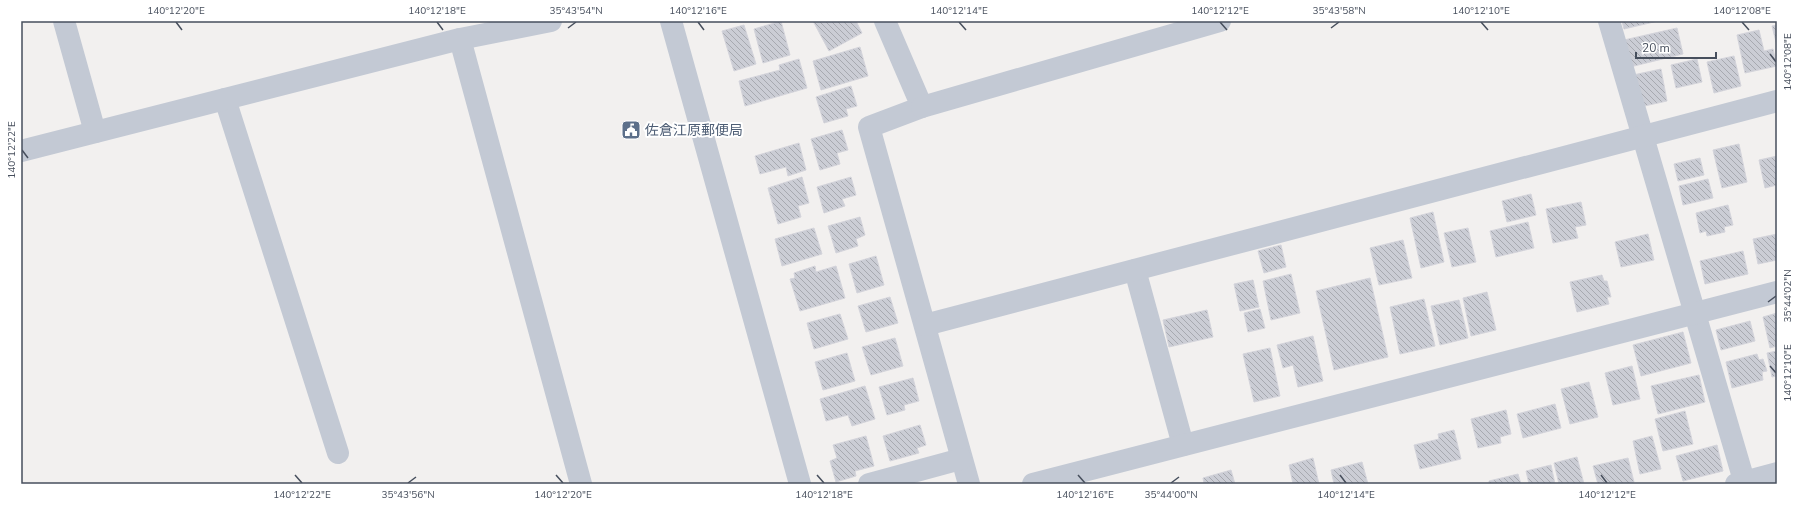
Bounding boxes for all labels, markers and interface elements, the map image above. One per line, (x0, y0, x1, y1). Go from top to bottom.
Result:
text: 140°12'20"E (147, 4, 205, 18)
text: 140°12'18"E (408, 4, 466, 18)
text: 35°43'54"N (549, 4, 603, 18)
text: 140°12'16"E (669, 4, 727, 18)
text: 140°12'14"E (930, 4, 988, 18)
text: 140°12'12"E (1191, 4, 1249, 18)
text: 35°43'58"N (1312, 4, 1366, 18)
text: 140°12'10"E (1452, 4, 1510, 18)
text: 140°12'08"E (1713, 4, 1771, 18)
text: 140°12'08"E (1781, 33, 1795, 91)
scale bar (1636, 34, 1716, 60)
text: 20 m (1642, 40, 1670, 56)
public building icon: 佐倉江原郵便局 (620, 119, 642, 141)
text: 140°12'22"E (5, 121, 19, 179)
place label: 佐倉江原郵便局 (645, 121, 743, 140)
text: 35°44'02"N (1781, 269, 1795, 323)
text: 140°12'10"E (1781, 344, 1795, 402)
text: 140°12'22"E (273, 488, 331, 502)
text: 35°43'56"N (381, 488, 435, 502)
text: 140°12'20"E (534, 488, 592, 502)
text: 140°12'18"E (795, 488, 853, 502)
text: 140°12'16"E (1056, 488, 1114, 502)
text: 35°44'00"N (1144, 488, 1198, 502)
text: 140°12'14"E (1317, 488, 1375, 502)
text: 140°12'12"E (1578, 488, 1636, 502)

